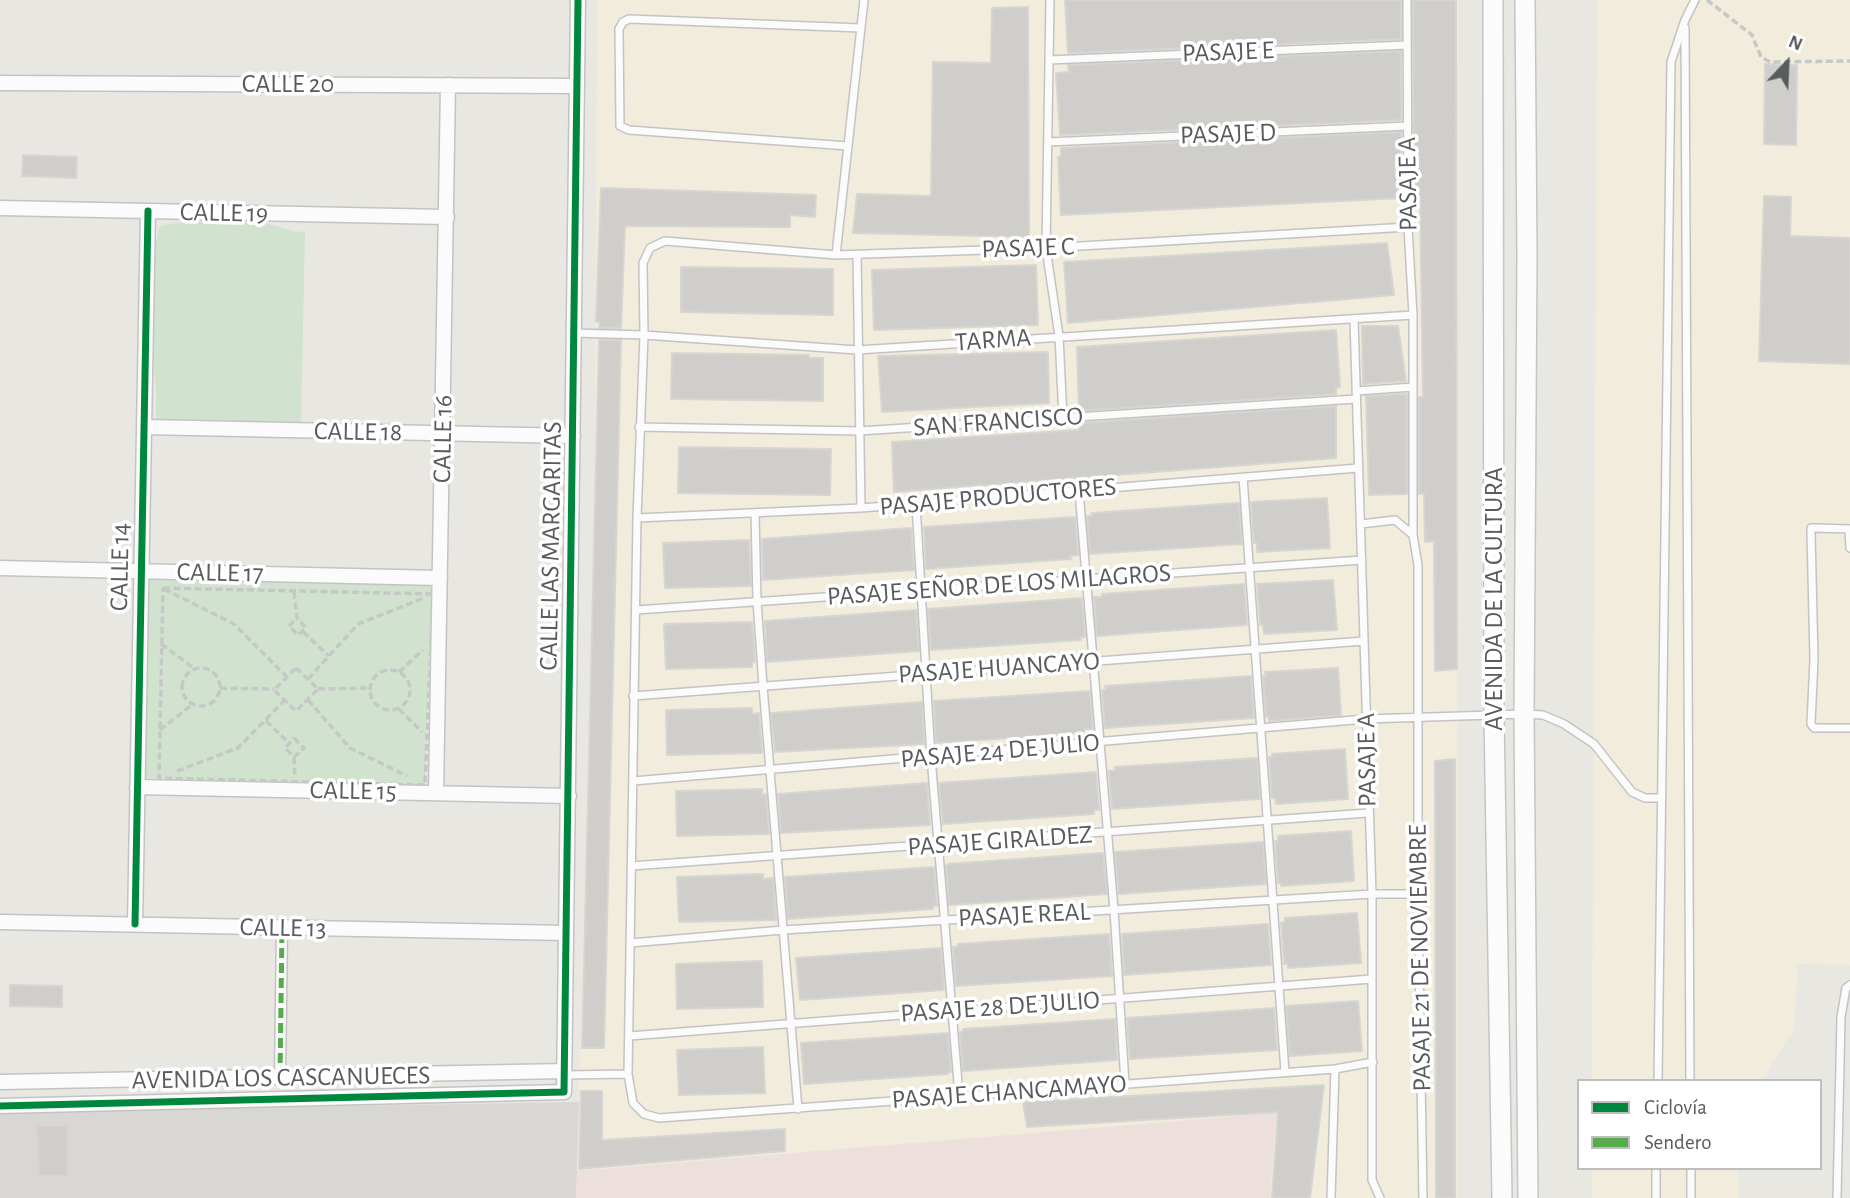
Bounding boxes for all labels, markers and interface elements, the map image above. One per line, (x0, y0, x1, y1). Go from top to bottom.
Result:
north arrow (1752, 28, 1822, 98)
text: N (1786, 32, 1805, 55)
street label: PASAJE E (1182, 35, 1274, 69)
street label: CALLE 20 (242, 68, 334, 100)
street label: PASAJE D (1179, 117, 1277, 151)
street label: PASAJE A (1392, 137, 1424, 231)
street label: CALLE 19 (180, 197, 268, 229)
street label: PASAJE C (981, 231, 1075, 265)
street label: TARMA (954, 322, 1032, 358)
street label: CALLE 16 (427, 395, 459, 483)
street label: SAN FRANCISCO (912, 401, 1084, 443)
street label: CALLE 18 (314, 416, 402, 448)
street label: CALLE LAS MARGARITAS (533, 421, 569, 671)
street label: AVENIDA DE LA CULTURA (1478, 467, 1510, 731)
street label: PASAJE PRODUCTORES (878, 471, 1118, 523)
street label: CALLE 14 (104, 523, 136, 611)
street label: CALLE 17 (176, 557, 264, 589)
street label: PASAJE SEÑOR DE LOS MILAGROS (826, 557, 1172, 613)
street label: PASAJE HUANCAYO (897, 645, 1101, 691)
street label: PASAJE A (1351, 713, 1383, 807)
street label: PASAJE 24 DE JULIO (899, 727, 1101, 775)
street label: CALLE 15 (309, 775, 397, 807)
street label: PASAJE GIRALDEZ (906, 819, 1094, 863)
street label: PASAJE 21 DE NOVIEMBRE (1402, 824, 1438, 1092)
street label: PASAJE REAL (957, 896, 1091, 934)
street label: CALLE 13 (239, 912, 327, 944)
street label: PASAJE 28 DE JULIO (899, 984, 1101, 1030)
street label: AVENIDA LOS CASCANUECES (131, 1060, 431, 1096)
street label: PASAJE CHANCAMAYO (891, 1068, 1127, 1116)
legend (1577, 1079, 1822, 1170)
text: Ciclovía (1644, 1097, 1707, 1118)
text: Sendero (1644, 1132, 1712, 1153)

